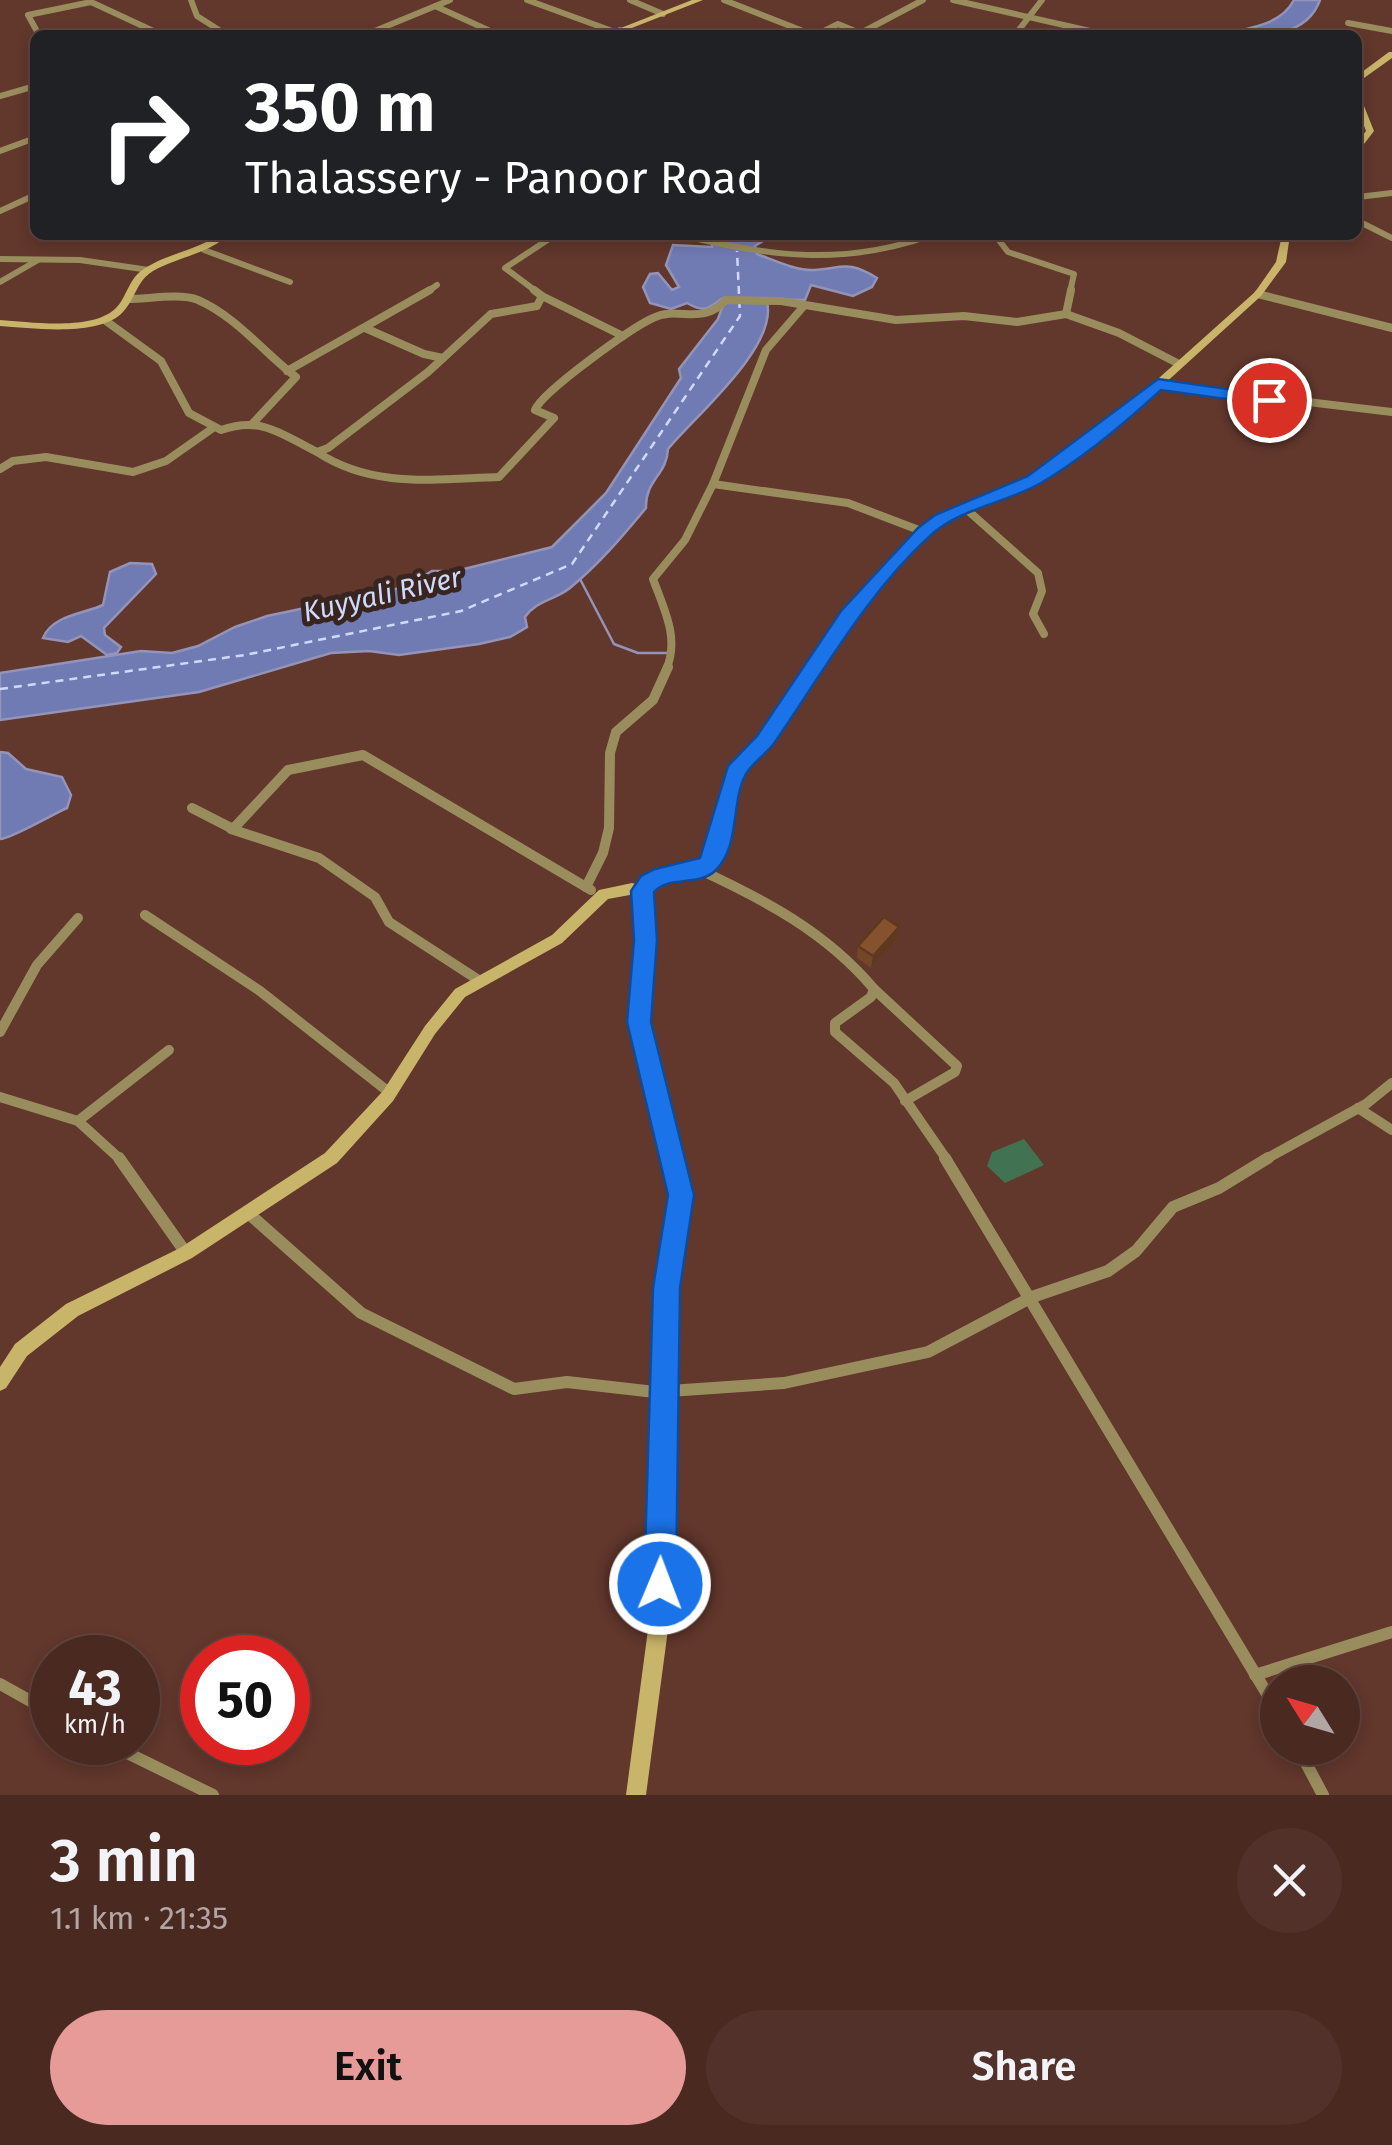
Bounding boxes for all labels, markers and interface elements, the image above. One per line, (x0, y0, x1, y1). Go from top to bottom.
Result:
text: 350 m (245, 66, 436, 150)
icon: right (80, 70, 210, 200)
text: Thalassery - Panoor Road (245, 151, 763, 205)
pin (1227, 358, 1312, 443)
icon: arrive (1242, 373, 1297, 428)
water label: Kuyyali River (300, 560, 466, 629)
position arrow (608, 1532, 712, 1636)
speed limit sign: 50 (180, 1635, 310, 1765)
text: 43 (68, 1658, 122, 1718)
north arrow (1260, 1665, 1360, 1765)
map controls (1260, 1665, 1360, 1765)
text: km/h (64, 1710, 126, 1740)
text: 3 min (50, 1825, 198, 1897)
button: close (1237, 1828, 1342, 1933)
text: 1.1 km · 21:35 (50, 1899, 228, 1937)
button: Exit (50, 2010, 686, 2125)
button: Share (706, 2010, 1342, 2125)

